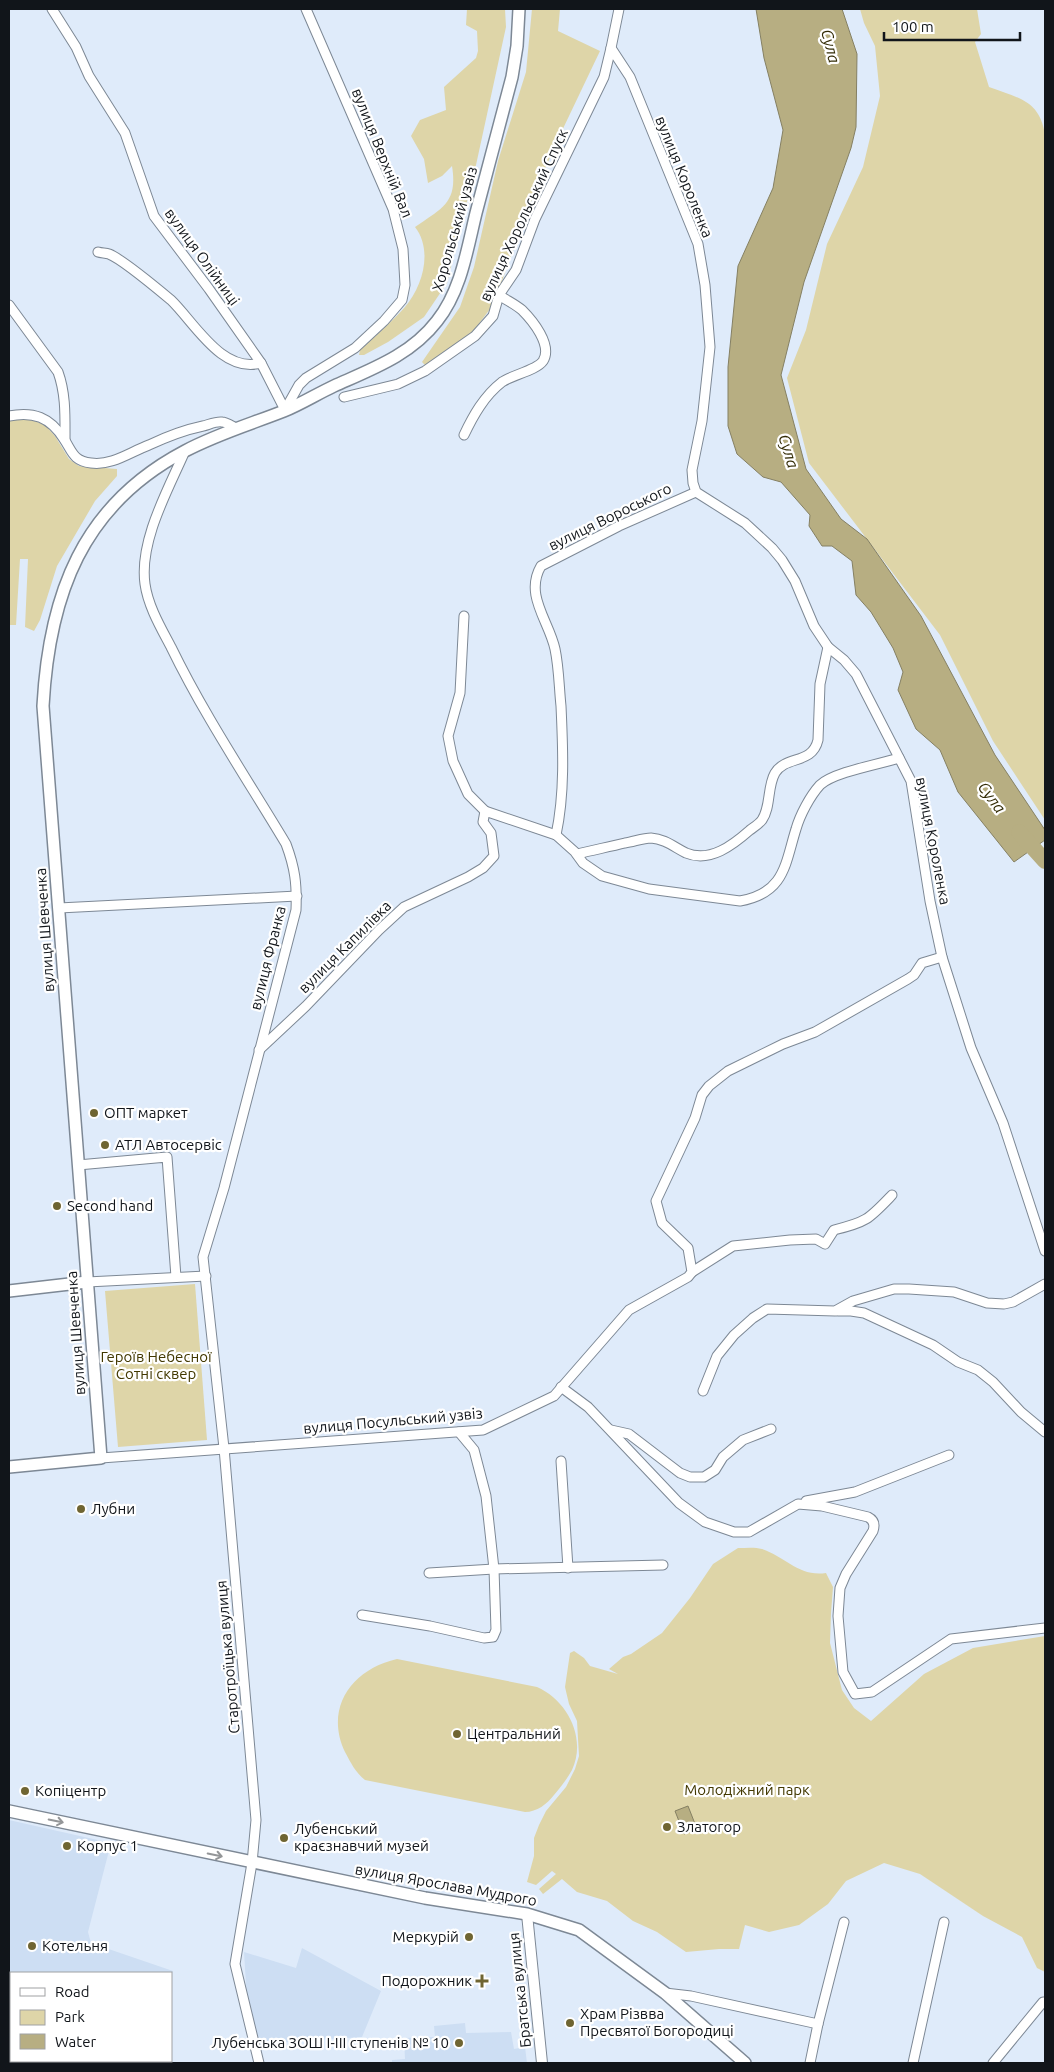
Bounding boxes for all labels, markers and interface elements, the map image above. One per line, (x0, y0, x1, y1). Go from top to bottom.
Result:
scale bar (884, 10, 1020, 42)
text: 100 m (892, 18, 934, 35)
water label: Сула (818, 27, 844, 65)
street label: вулиця Верхній Вал (349, 86, 416, 220)
street label: вулиця Короленка (652, 114, 717, 240)
street label: вулиця Хорольський Спуск (476, 126, 571, 304)
street label: Хорольський узвіз (429, 164, 480, 293)
street label: вулиця Олійниці (161, 205, 243, 309)
water label: Сула (775, 432, 803, 470)
street label: вулиця Вороського (545, 479, 674, 554)
street label: вулиця Короленка (913, 776, 954, 906)
water label: Сула (974, 778, 1010, 816)
street label: вулиця Шевченка (32, 867, 57, 993)
street label: вулиця Капилівка (295, 897, 394, 996)
street label: вулиця Франка (246, 904, 289, 1012)
place label: ОПТ маркет (104, 1104, 188, 1121)
marker: ОПТ маркет (88, 1107, 100, 1119)
place label: АТЛ Автосервіс (115, 1136, 222, 1153)
marker: АТЛ Автосервіс (99, 1139, 111, 1151)
place label: Second hand (67, 1197, 153, 1214)
marker: Second hand (51, 1200, 63, 1212)
street label: вулиця Шевченка (63, 1270, 88, 1396)
park label: Героїв Небесної Сотні сквер (100, 1348, 212, 1382)
street label: вулиця Посульський узвіз (303, 1404, 483, 1437)
place label: Лубни (91, 1500, 135, 1517)
marker: Лубни (75, 1503, 87, 1515)
street label: Старотроїцька вулиця (212, 1580, 243, 1734)
place label: Центральний (467, 1725, 561, 1742)
marker: Центральний (451, 1728, 463, 1740)
park label: Молодіжний парк (684, 1781, 810, 1798)
place label: Копіцентр (35, 1782, 106, 1799)
marker: Копіцентр (19, 1785, 31, 1797)
one-way arrow (48, 1817, 64, 1826)
place label: Златогор (677, 1818, 741, 1835)
place label: Лубенський краєзнавчий музей (294, 1820, 429, 1854)
marker: Златогор (661, 1821, 673, 1833)
marker: Лубенський краєзнавчий музей (278, 1832, 290, 1844)
place label: Корпус 1 (77, 1837, 138, 1854)
marker: Корпус 1 (61, 1840, 73, 1852)
one-way arrow (207, 1851, 223, 1860)
street label: вулиця Ярослава Мудрого (354, 1860, 538, 1909)
place label: Меркурій (393, 1928, 459, 1945)
marker: Меркурій (463, 1931, 475, 1943)
street label: Братська вулиця (505, 1932, 534, 2048)
place label: Котельня (42, 1937, 108, 1954)
marker: Котельня (26, 1940, 38, 1952)
legend (10, 1972, 172, 2062)
place label: Подорожник (381, 1972, 472, 1989)
marker: Подорожник (476, 1975, 488, 1987)
text: Road (55, 1983, 90, 2000)
place label: Храм Різвва Пресвятої Богородиці (580, 2005, 734, 2039)
text: Park (55, 2008, 85, 2025)
marker: Храм Різвва Пресвятої Богородиці (564, 2017, 576, 2029)
text: Water (55, 2033, 96, 2050)
place label: Лубенська ЗОШ І-ІІІ ступенів № 10 (212, 2034, 449, 2051)
marker: Лубенська ЗОШ І-ІІІ ступенів № 10 (453, 2037, 465, 2049)

